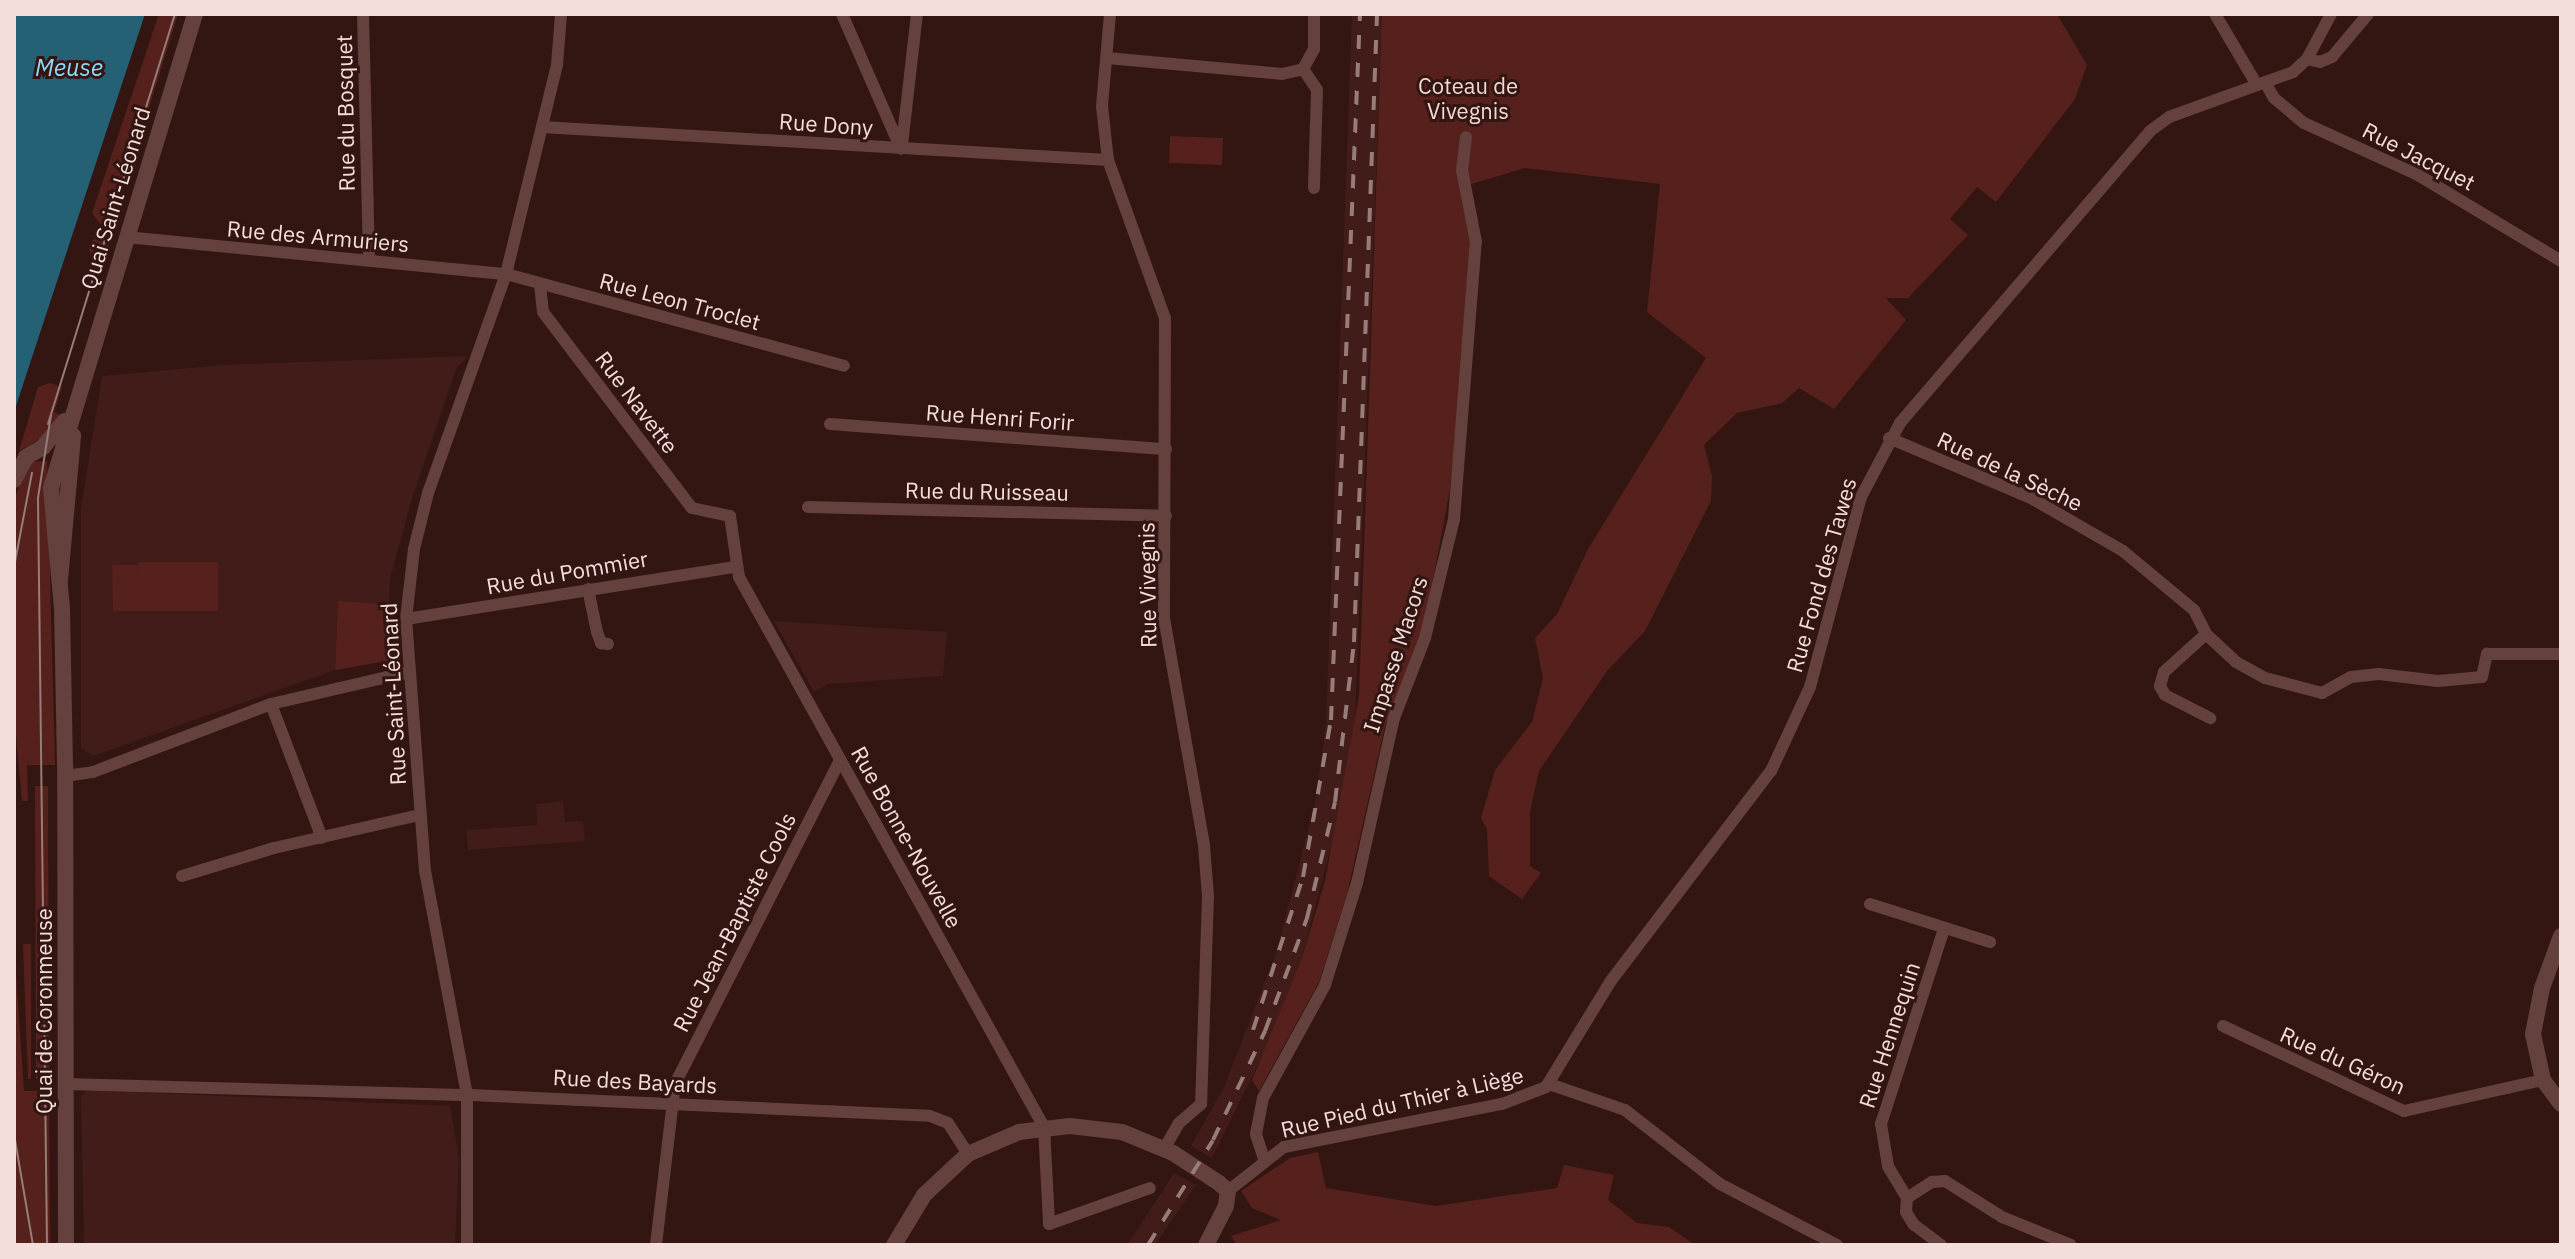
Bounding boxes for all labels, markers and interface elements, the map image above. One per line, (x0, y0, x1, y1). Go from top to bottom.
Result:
street label: Rue du Bosquet (330, 34, 360, 192)
water label: Meuse (35, 54, 103, 82)
park label: Coteau de Vivegnis (1418, 72, 1518, 124)
street label: Quai Saint-Léonard (75, 104, 155, 292)
street label: Rue Dony (778, 108, 874, 140)
street label: Rue Jacquet (2358, 116, 2480, 196)
street label: Rue des Armuriers (226, 215, 410, 257)
street label: Rue Leon Troclet (597, 267, 763, 335)
street label: Rue Navette (590, 346, 684, 458)
street label: Rue Henri Forir (925, 399, 1075, 435)
street label: Rue de la Sèche (1933, 426, 2087, 516)
street label: Rue Fond des Tawes (1781, 475, 1861, 675)
street label: Rue du Ruisseau (905, 476, 1069, 506)
street label: Rue Vivegnis (1133, 522, 1161, 648)
street label: Rue du Pommier (484, 545, 650, 599)
street label: Impasse Macors (1357, 573, 1433, 735)
street label: Rue Saint-Léonard (375, 602, 411, 786)
street label: Rue Bonne-Nouvelle (846, 742, 968, 932)
street label: Rue Jean-Baptiste Cools (667, 808, 801, 1036)
street label: Quai de Coronmeuse (31, 908, 57, 1114)
street label: Rue Hennequin (1853, 959, 1925, 1111)
street label: Rue du Géron (2276, 1021, 2410, 1099)
street label: Rue Pied du Thier à Liège (1278, 1061, 1526, 1143)
street label: Rue des Bayards (552, 1064, 718, 1098)

